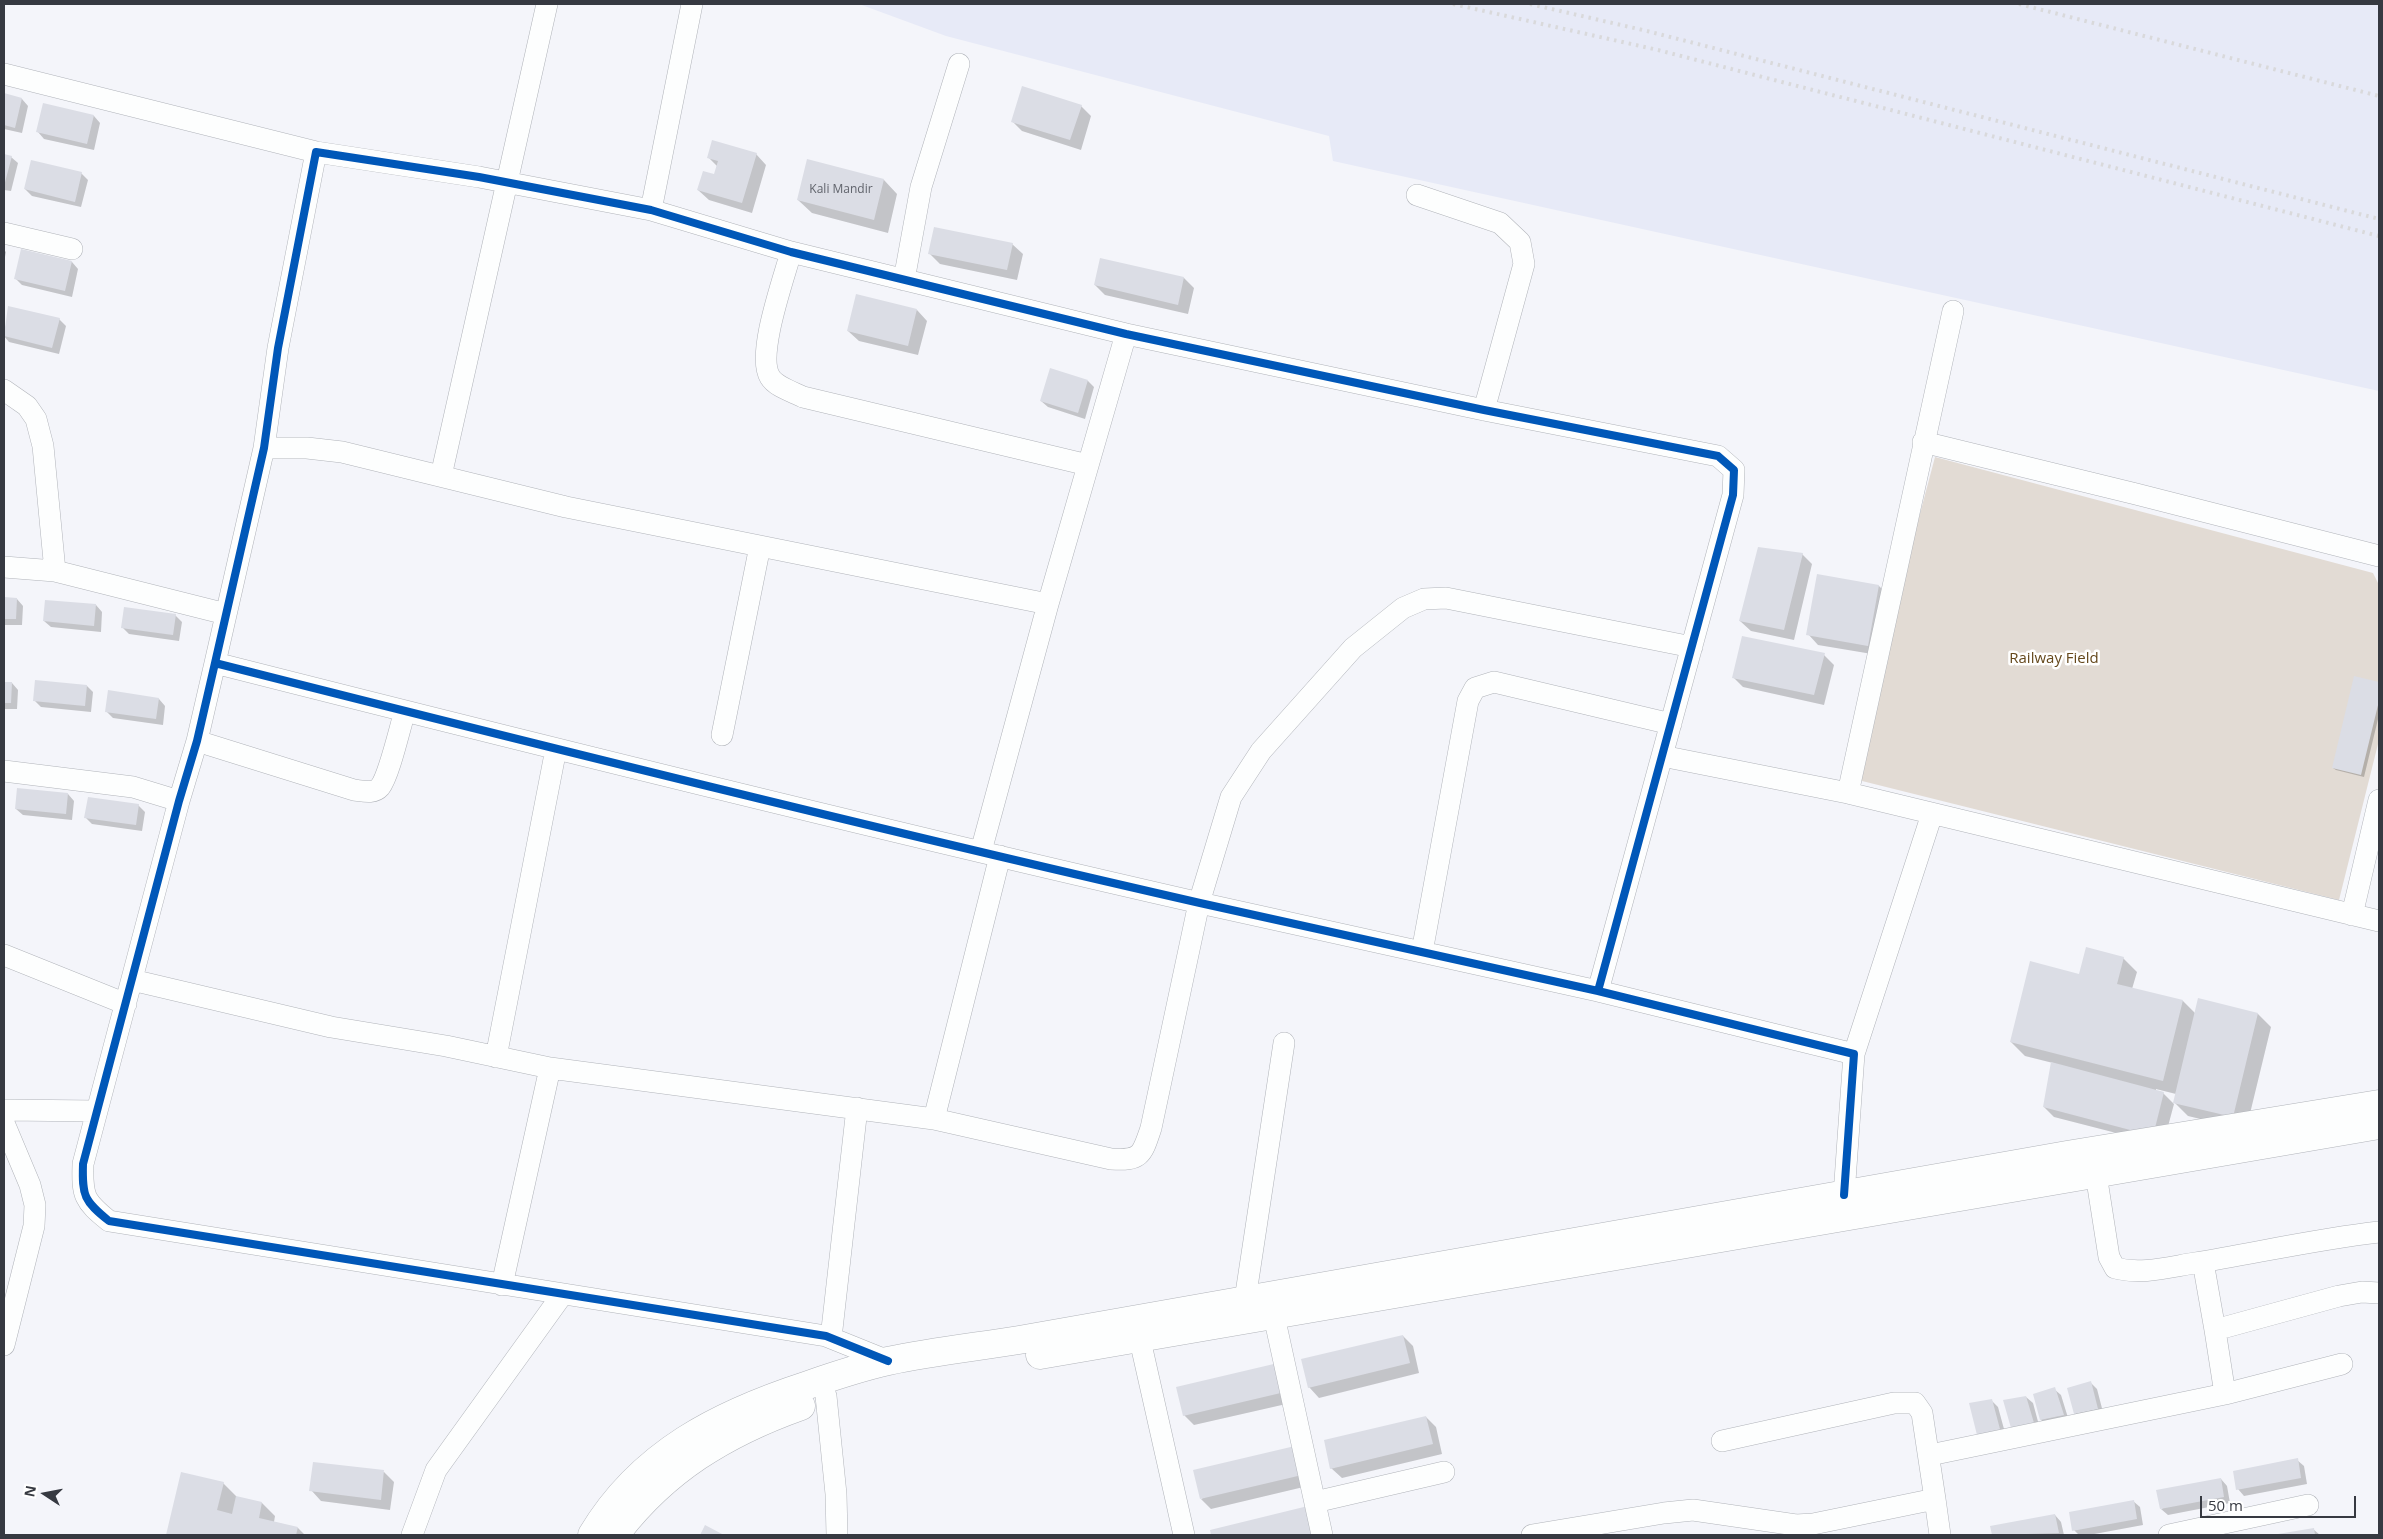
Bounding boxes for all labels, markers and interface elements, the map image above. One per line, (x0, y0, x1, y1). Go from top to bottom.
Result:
house number: Kali Mandir (809, 183, 873, 197)
park label: Railway Field (2009, 650, 2099, 668)
north arrow (20, 1469, 70, 1519)
text: N (19, 1484, 40, 1498)
scale bar (2203, 1486, 2359, 1518)
text: 50 m (2208, 1495, 2243, 1515)

